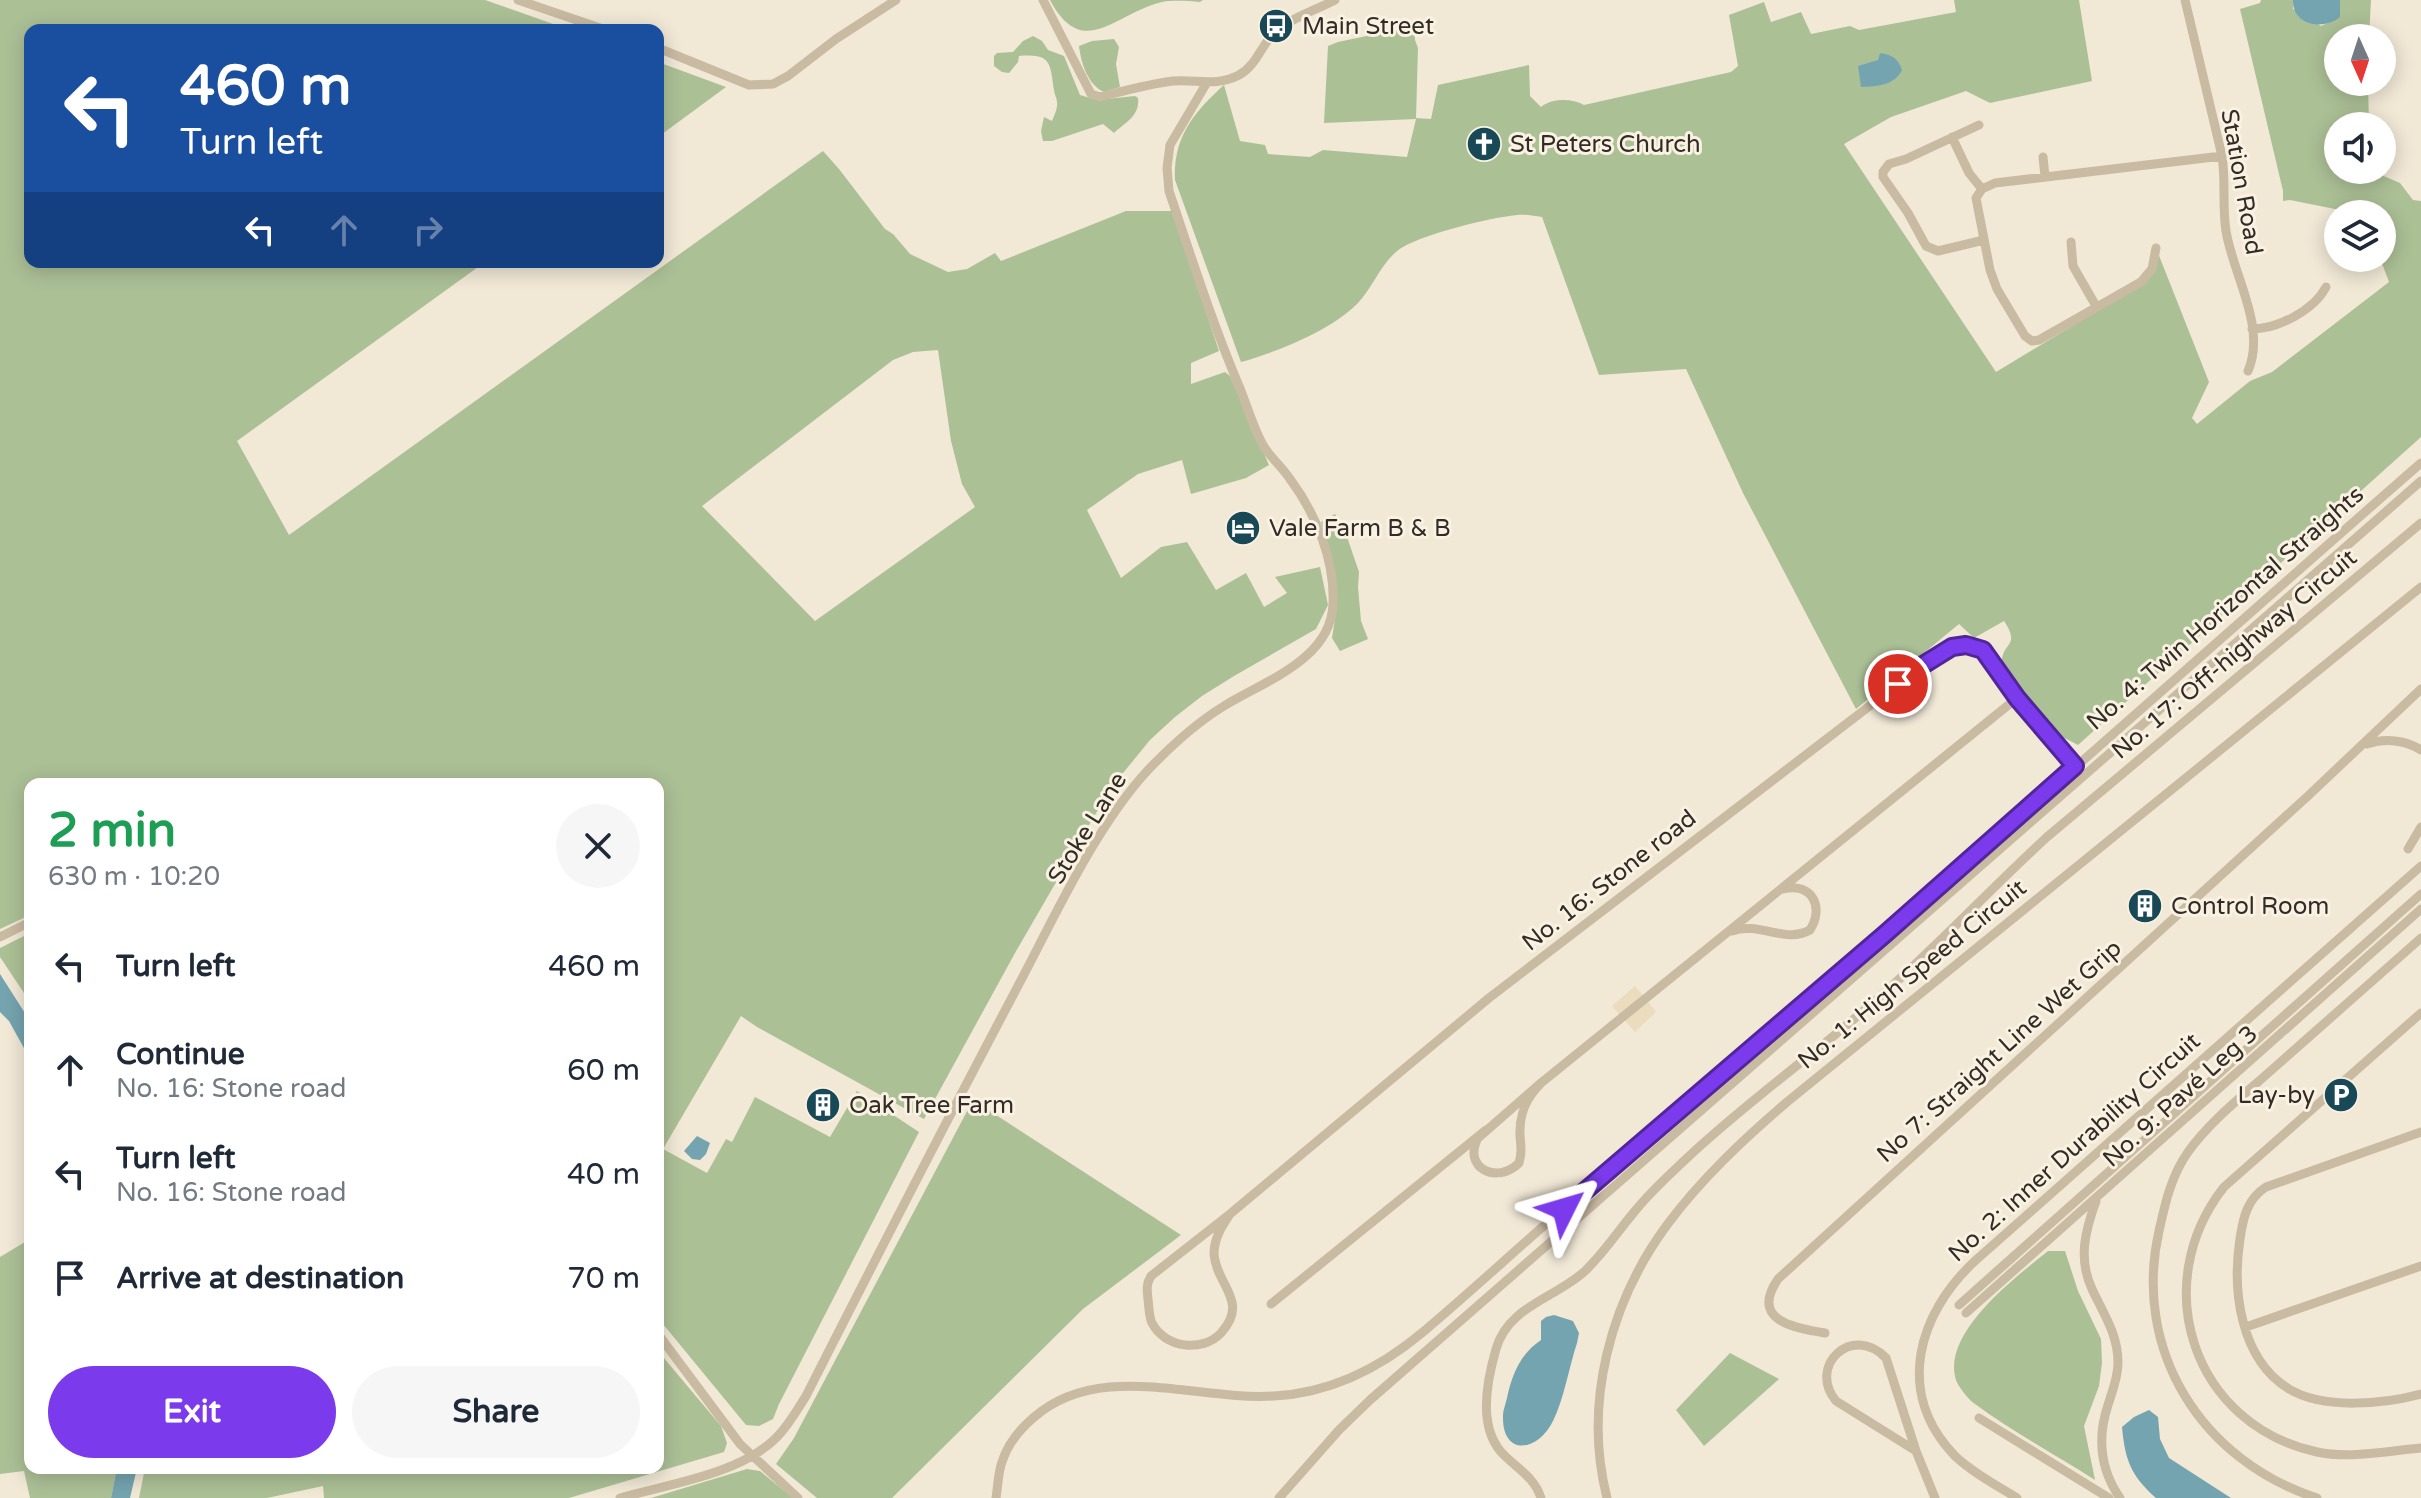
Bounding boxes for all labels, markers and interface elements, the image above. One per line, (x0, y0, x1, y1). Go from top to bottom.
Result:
bus stop icon: Main Street (1257, 7, 1295, 45)
place label: Main Street (1302, 12, 1434, 41)
north arrow (2324, 24, 2396, 96)
map controls (2324, 24, 2396, 272)
text: 460 m (180, 53, 351, 120)
icon: left (48, 56, 152, 160)
street label: Station Road (2214, 107, 2269, 257)
button: sound (2324, 112, 2396, 184)
text: Turn left (180, 121, 323, 164)
church icon: St Peters Church (1465, 125, 1503, 163)
place label: St Peters Church (1510, 130, 1701, 159)
button: layers (2324, 200, 2396, 272)
icon: left (238, 208, 282, 252)
icon: ahead (322, 208, 366, 252)
icon: right (406, 208, 450, 252)
street label: No. 4: Twin Horizontal Straights (2081, 480, 2370, 737)
hotel icon: Vale Farm B & B (1224, 509, 1262, 547)
place label: Vale Farm B & B (1269, 514, 1451, 543)
street label: No. 17: Off-highway Circuit (2106, 543, 2363, 765)
pin (1864, 650, 1932, 718)
icon: arrive (1876, 662, 1920, 706)
street label: Stoke Lane (1042, 767, 1133, 889)
text: 2 min (48, 802, 176, 860)
street label: No. 16: Stone road (1517, 803, 1702, 957)
button: close (556, 804, 640, 888)
text: 630 m · 10:20 (48, 861, 220, 892)
street label: No. 1: High Speed Circuit (1792, 873, 2032, 1075)
building icon: Control Room (2126, 887, 2164, 925)
place label: Control Room (2171, 892, 2329, 921)
street label: No 7: Straight Line Wet Grip (1871, 934, 2128, 1169)
icon: left (48, 944, 92, 988)
text: Turn left (116, 948, 235, 985)
text: 460 m (548, 948, 640, 985)
street label: No. 9: Pavé Leg 3 (2097, 1019, 2264, 1174)
street label: No. 2: Inner Durability Circuit (1943, 1027, 2206, 1268)
text: Continue (116, 1036, 245, 1073)
icon: ahead (48, 1048, 92, 1092)
text: 60 m (567, 1052, 640, 1089)
text: No. 16: Stone road (116, 1073, 346, 1104)
parking icon: Lay-by (2322, 1076, 2360, 1114)
place label: Lay-by (2238, 1081, 2315, 1110)
building icon: Oak Tree Farm (804, 1086, 842, 1124)
place label: Oak Tree Farm (849, 1091, 1014, 1120)
text: Turn left (116, 1140, 235, 1177)
icon: left (48, 1152, 92, 1196)
text: 40 m (567, 1156, 640, 1193)
position arrow (1522, 1167, 1606, 1251)
text: No. 16: Stone road (116, 1177, 346, 1208)
icon: arrive (48, 1256, 92, 1300)
text: Arrive at destination (116, 1260, 404, 1297)
text: 70 m (567, 1260, 640, 1297)
button: Exit (48, 1366, 336, 1458)
button: Share (352, 1366, 640, 1458)

